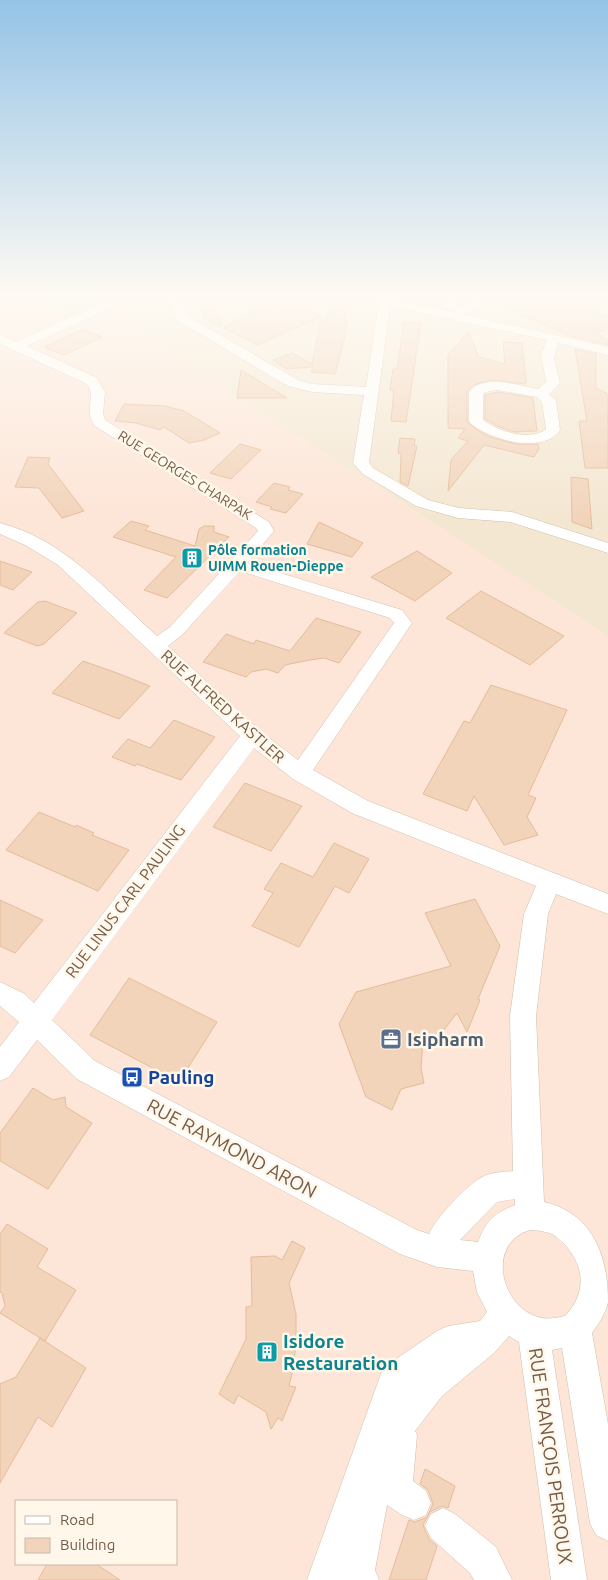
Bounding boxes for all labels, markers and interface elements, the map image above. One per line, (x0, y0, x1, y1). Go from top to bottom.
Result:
street label: RUE GEORGES CHARPAK (115, 427, 255, 523)
place label: Pôle formation UIMM Rouen-Dieppe (208, 542, 344, 574)
building icon: Pôle formation UIMM Rouen-Dieppe (180, 546, 204, 570)
street label: RUE ALFRED KASTLER (158, 646, 288, 766)
street label: RUE LINUS CARL PAULING (62, 821, 188, 981)
office icon: Isipharm (379, 1027, 403, 1051)
place label: Isipharm (407, 1028, 484, 1050)
bus stop icon: Pauling (120, 1065, 144, 1089)
place label: Pauling (148, 1066, 214, 1088)
street label: RUE RAYMOND ARON (143, 1094, 321, 1202)
place label: Isidore Restauration (283, 1330, 398, 1374)
building icon: Isidore Restauration (255, 1340, 279, 1364)
street label: RUE FRANÇOIS PERROUX (525, 1346, 577, 1566)
legend (15, 1500, 178, 1565)
text: Road (60, 1511, 95, 1528)
text: Building (60, 1536, 115, 1553)

